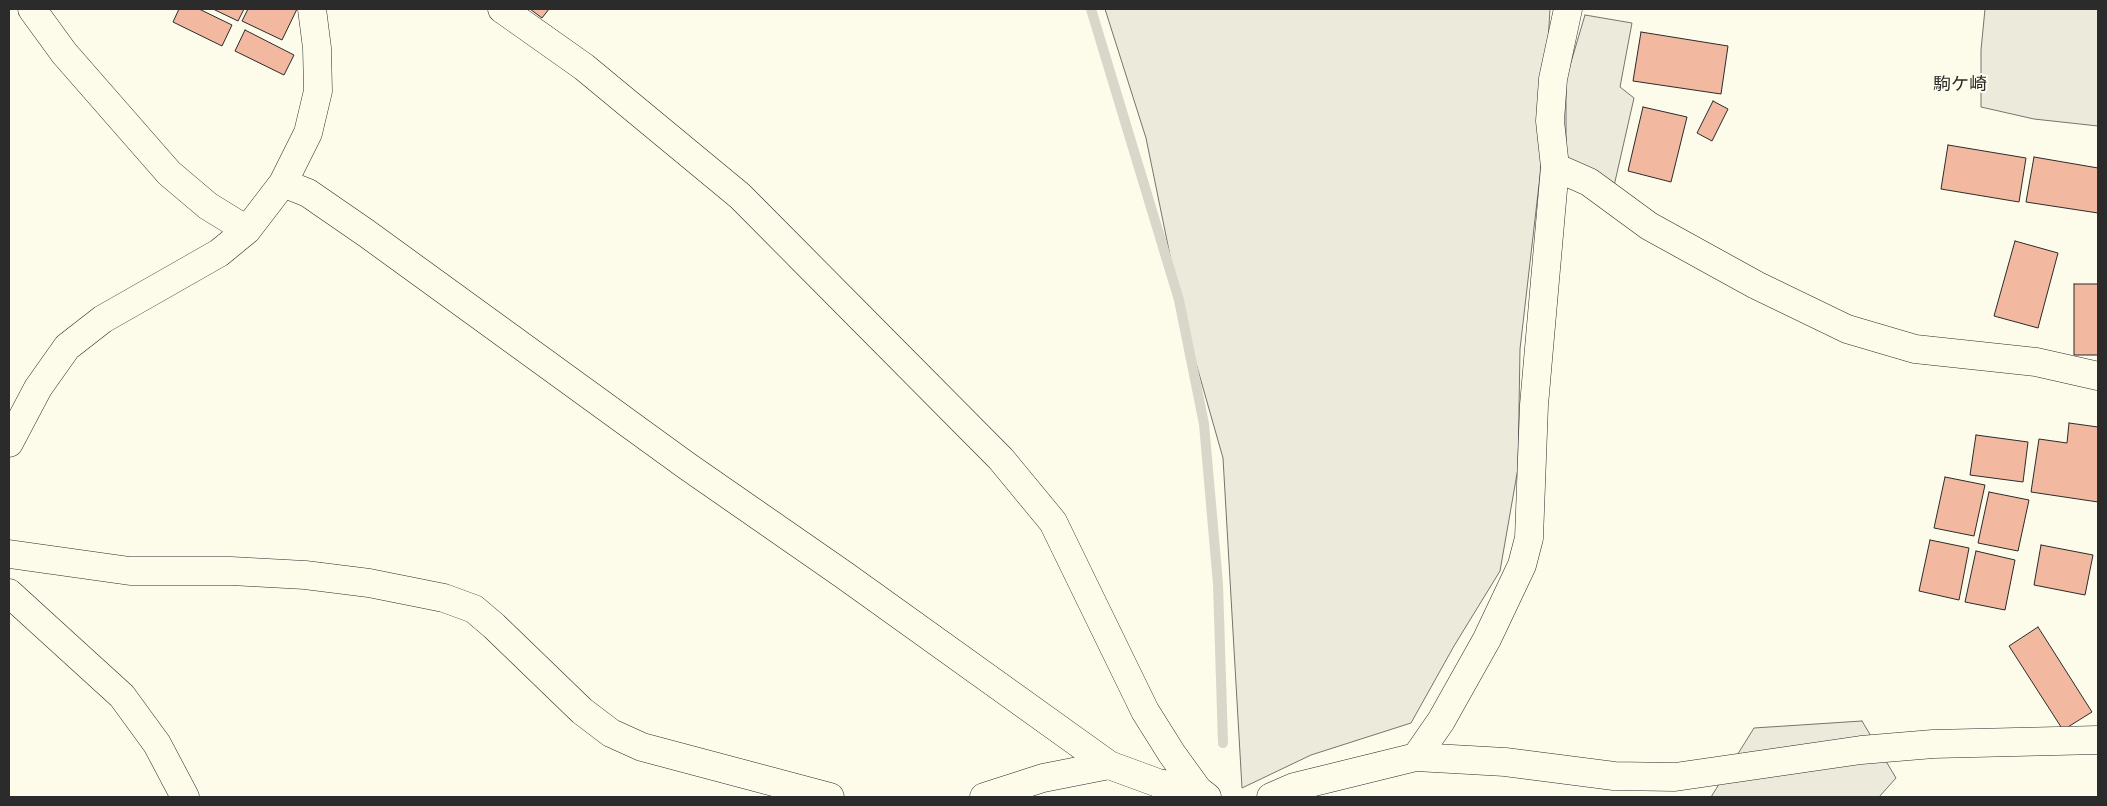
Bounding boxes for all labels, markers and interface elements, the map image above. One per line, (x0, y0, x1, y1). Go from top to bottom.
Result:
district label: 駒ケ崎 (1933, 74, 1987, 96)

